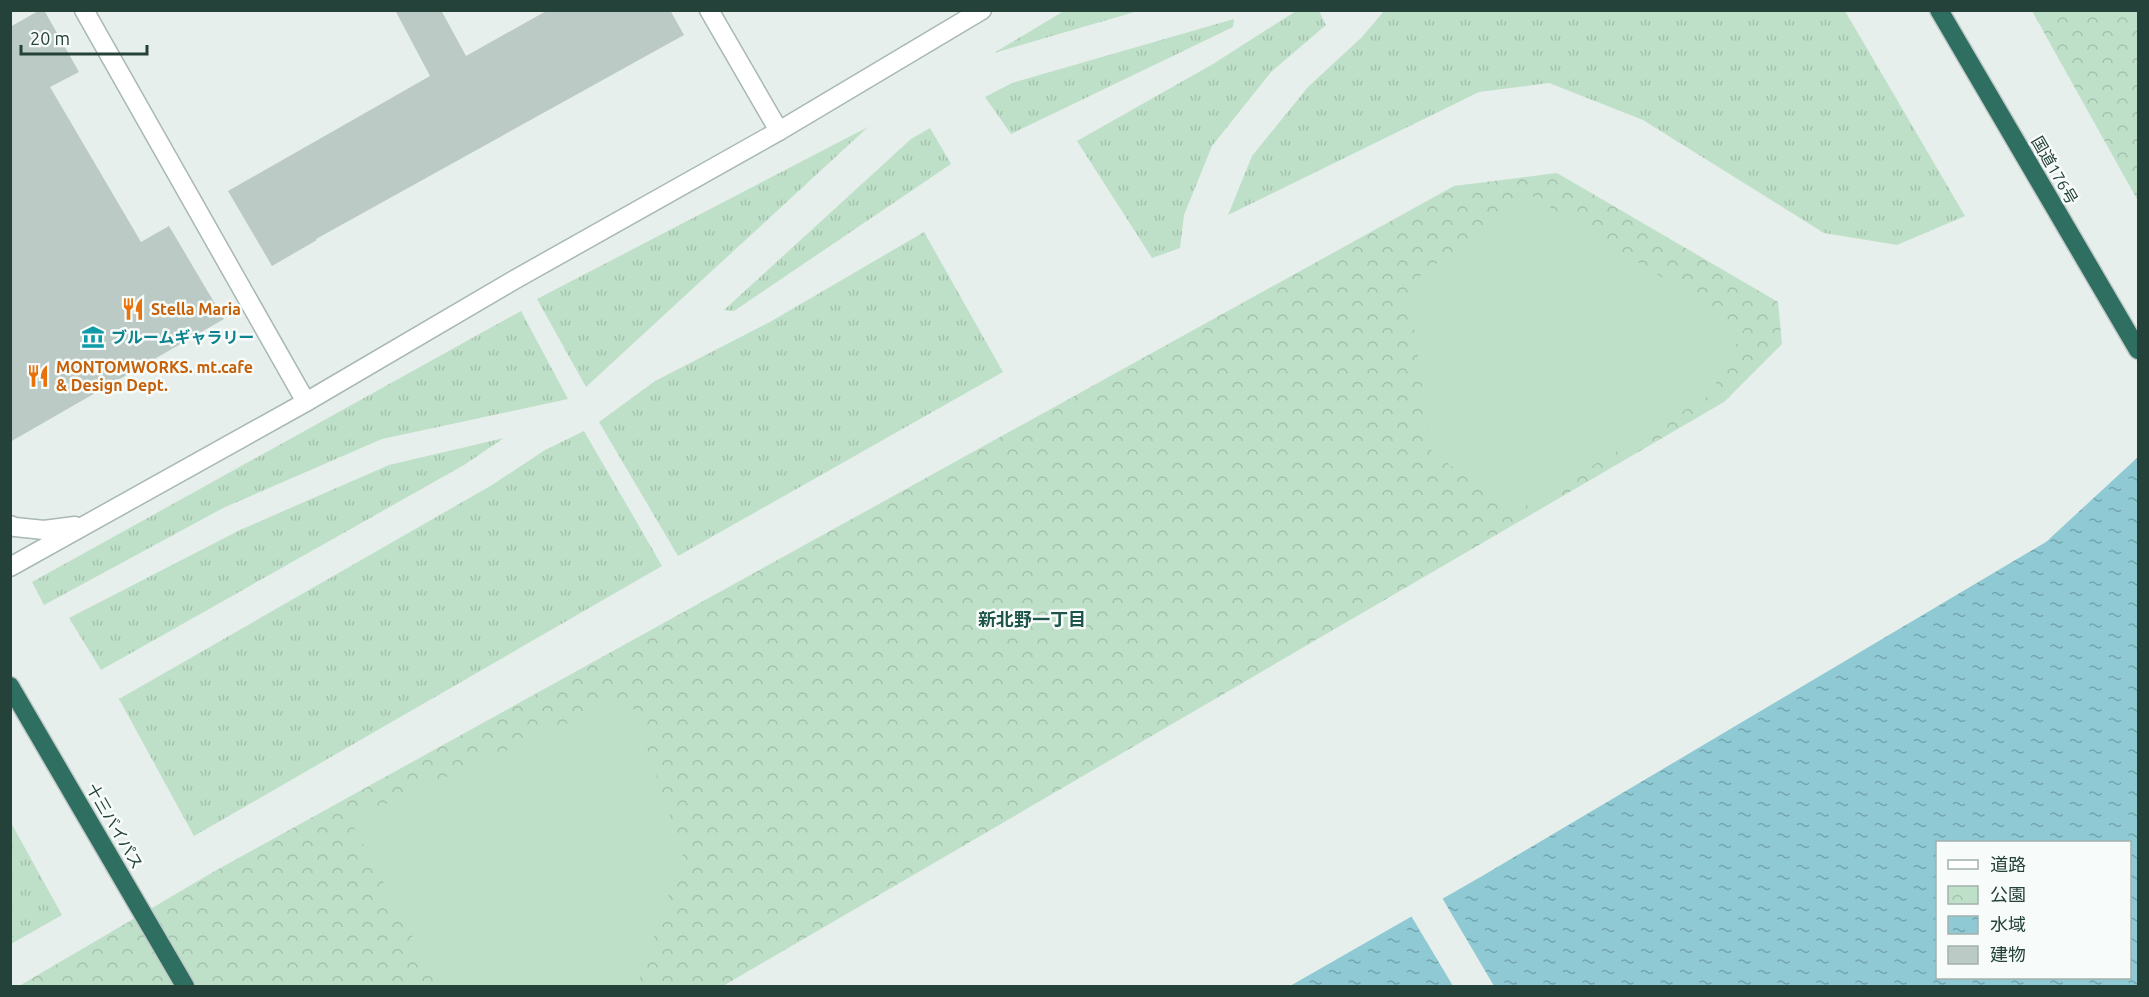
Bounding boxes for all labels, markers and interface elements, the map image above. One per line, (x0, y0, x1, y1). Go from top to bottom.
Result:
scale bar (21, 18, 147, 56)
text: 20 m (30, 28, 70, 48)
street label: 国道176号 (2028, 133, 2082, 207)
restaurant icon: Stella Maria (120, 296, 146, 322)
place label: Stella Maria (151, 300, 241, 318)
museum icon: ブルームギャラリー (80, 324, 106, 350)
place label: ブルームギャラリー (111, 328, 255, 346)
place label: MONTOMWORKS. mt.cafe & Design Dept. (56, 358, 253, 394)
restaurant icon: MONTOMWORKS. mt.cafe & Design Dept. (25, 363, 51, 389)
district label: 新北野一丁目 (978, 609, 1086, 629)
street label: 十三バイパス (83, 780, 147, 872)
legend (1936, 841, 2131, 979)
text: 道路 (1990, 854, 2026, 874)
text: 公園 (1990, 884, 2026, 904)
text: 水域 (1990, 914, 2026, 934)
text: 建物 (1990, 944, 2026, 964)

